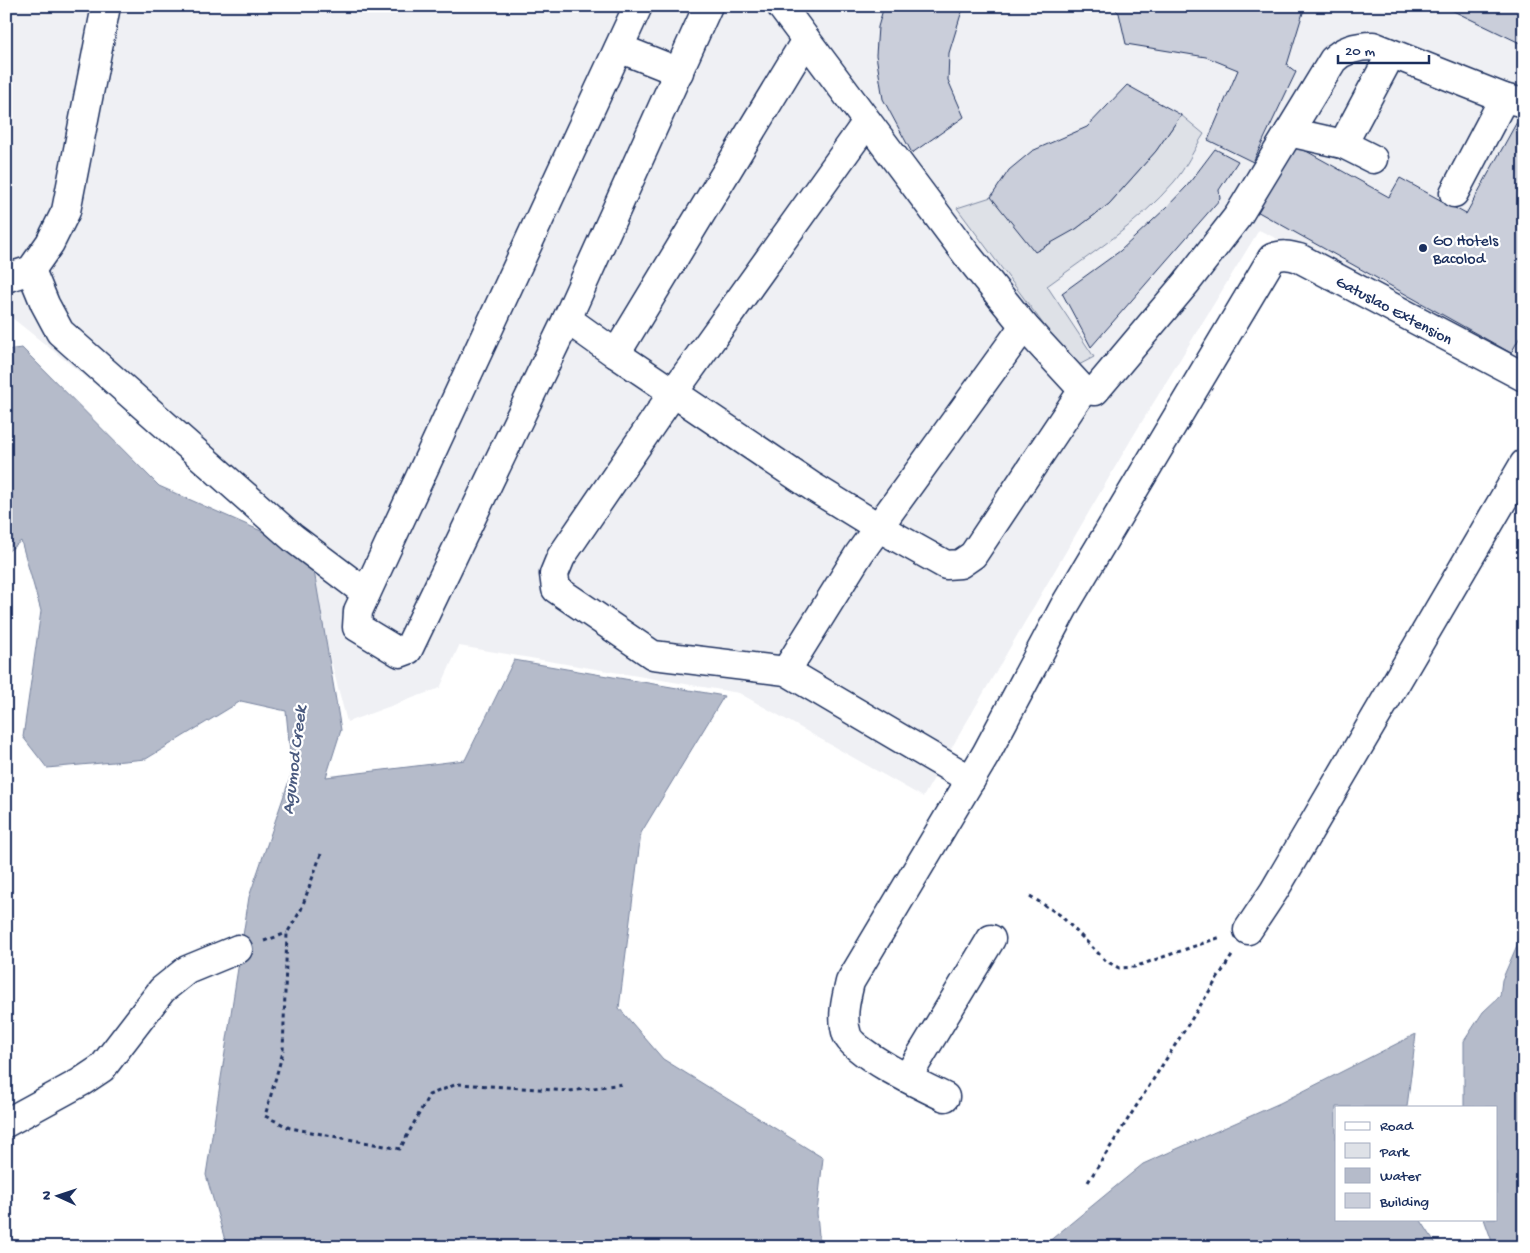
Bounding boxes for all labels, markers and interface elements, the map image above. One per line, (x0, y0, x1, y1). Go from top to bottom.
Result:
scale bar (1338, 32, 1429, 64)
text: 20 m (1345, 43, 1375, 61)
place label: GO Hotels Bacolod (1432, 233, 1499, 270)
marker: GO Hotels Bacolod (1417, 242, 1429, 254)
street label: Gatuslao Extension (1332, 273, 1455, 351)
water label: Agumod Creek (278, 703, 313, 816)
legend (1335, 1106, 1498, 1220)
text: Road (1380, 1118, 1414, 1136)
text: Park (1379, 1144, 1410, 1162)
text: Water (1380, 1168, 1422, 1186)
north arrow (32, 1170, 82, 1220)
text: N (39, 1190, 56, 1200)
text: Building (1379, 1194, 1429, 1212)

